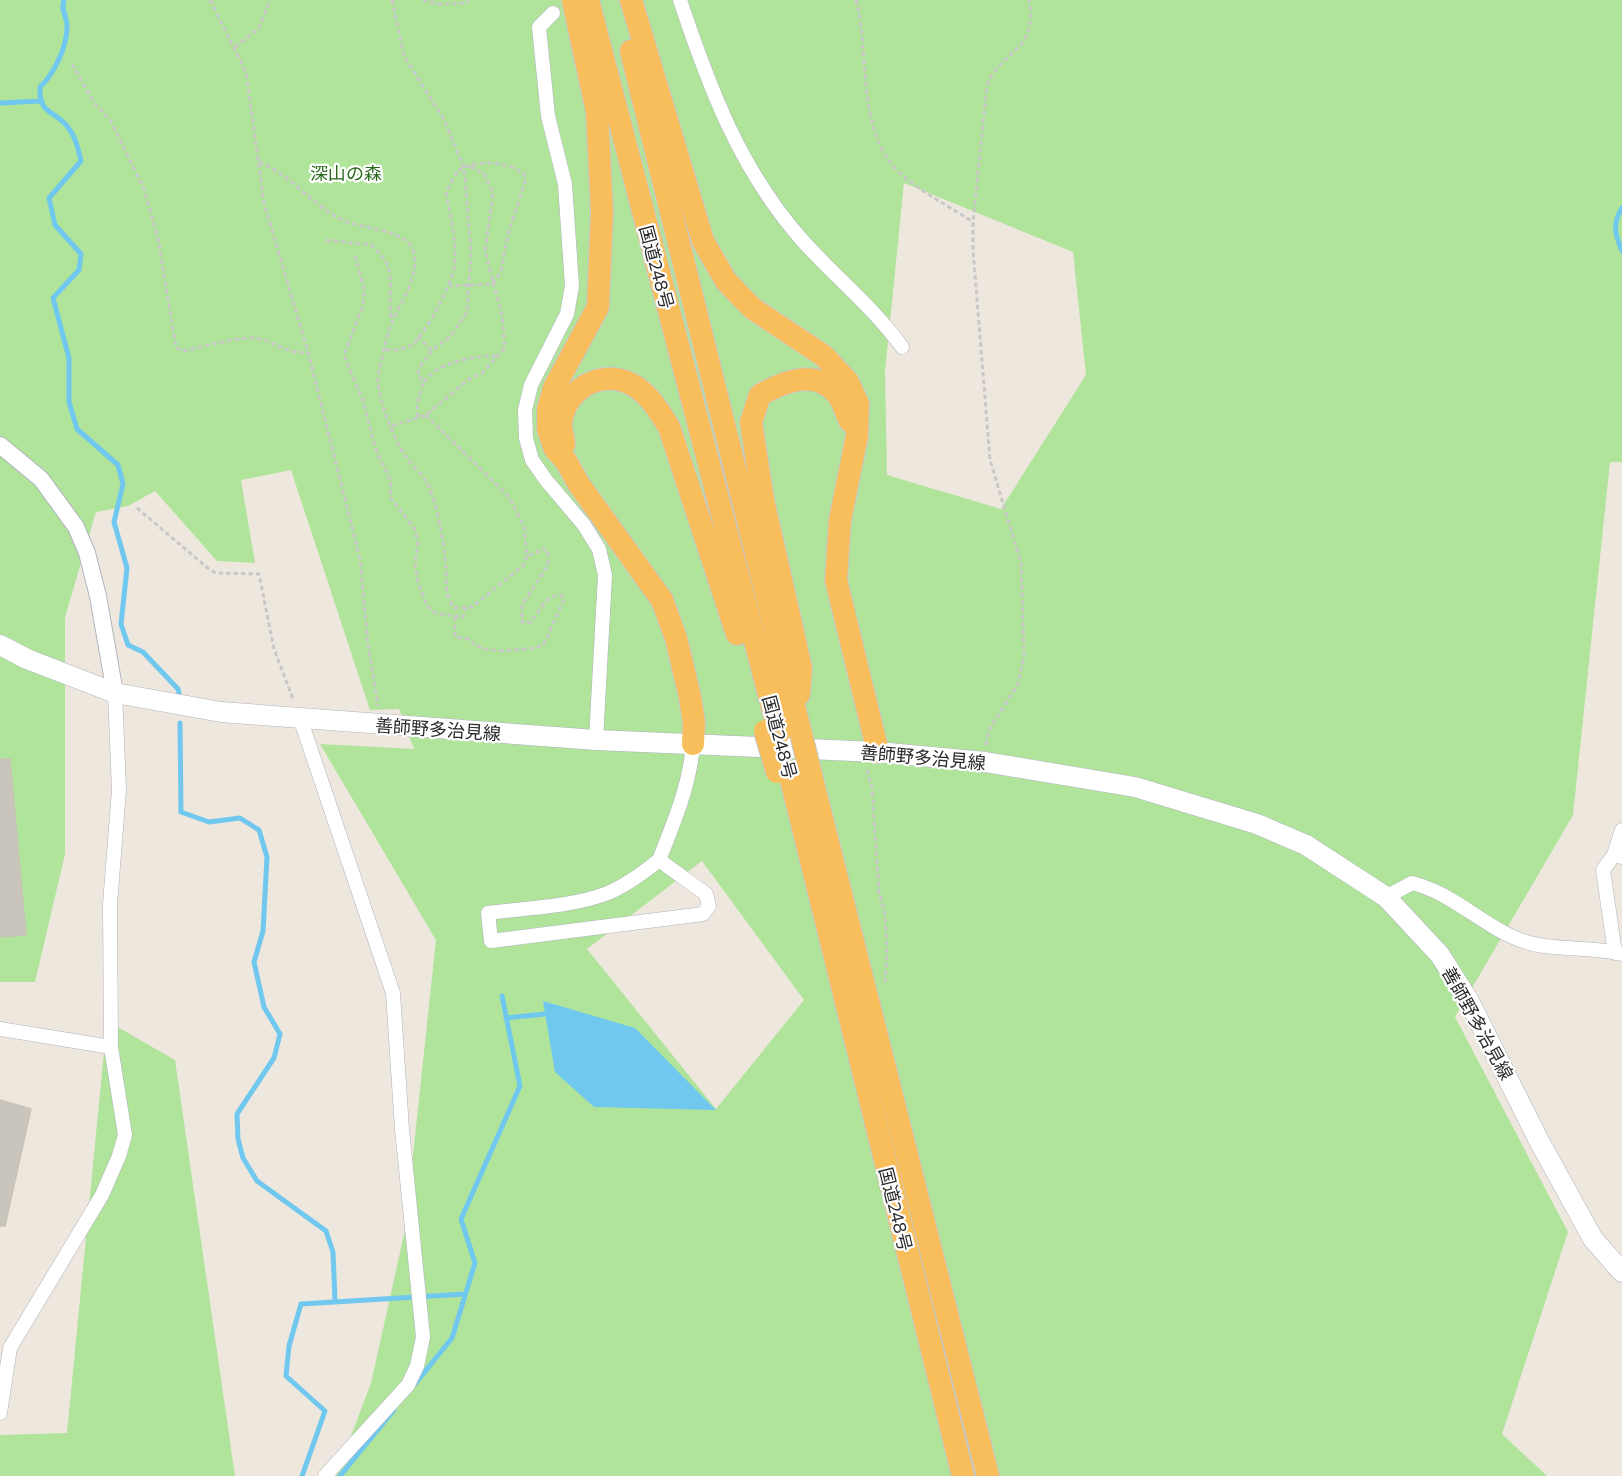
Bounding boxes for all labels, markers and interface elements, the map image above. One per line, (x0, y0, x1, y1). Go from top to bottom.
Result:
park label: 深山の森 (310, 162, 382, 184)
street label: 国道248号 (635, 223, 679, 311)
street label: 国道248号 (758, 693, 802, 781)
street label: 善師野多治見線 (374, 714, 502, 744)
street label: 善師野多治見線 (859, 741, 987, 773)
street label: 善師野多治見線 (1438, 963, 1518, 1083)
street label: 国道248号 (875, 1165, 917, 1253)

